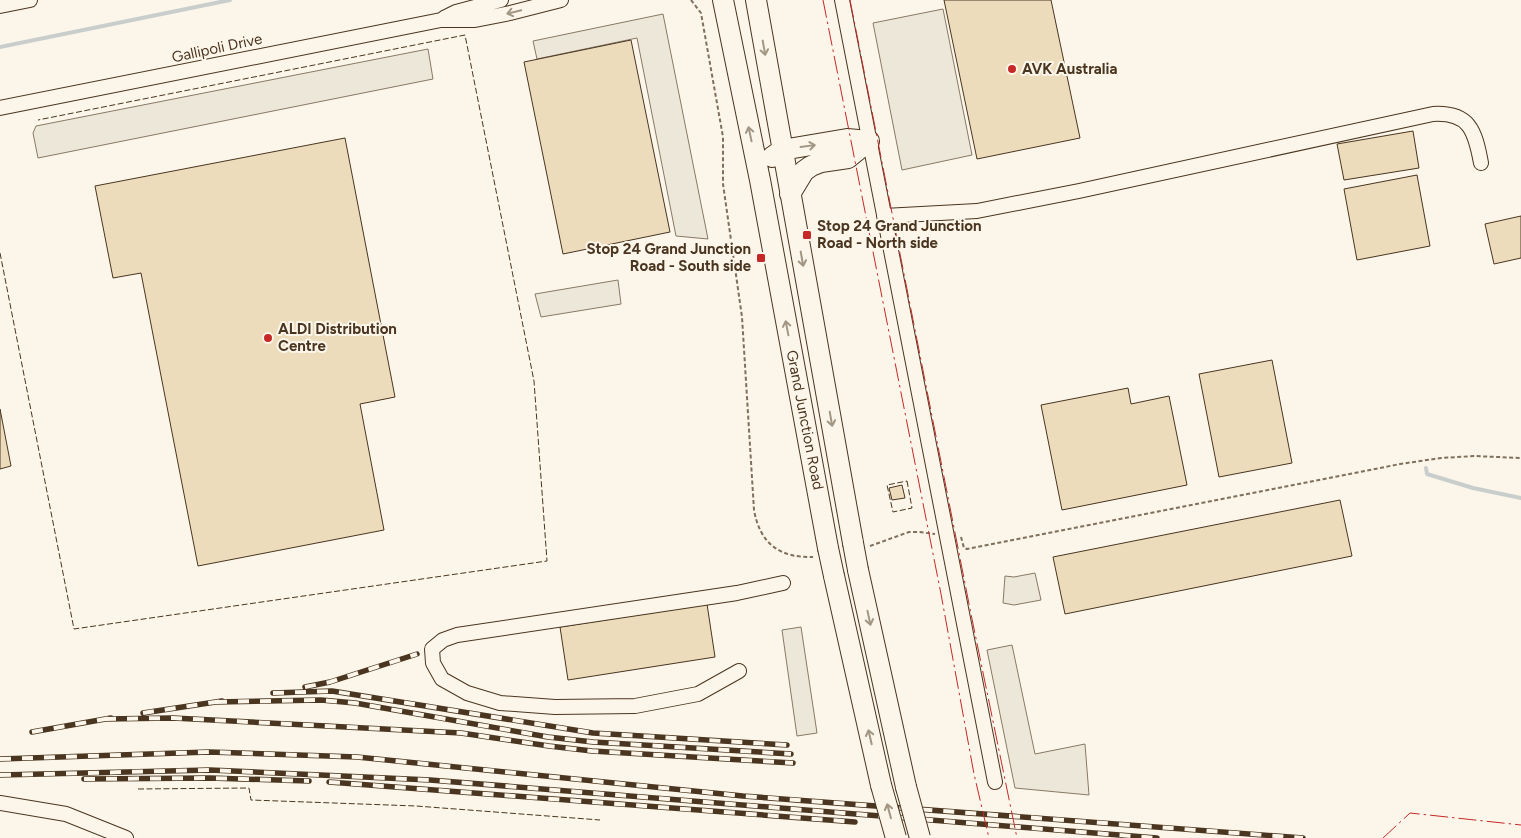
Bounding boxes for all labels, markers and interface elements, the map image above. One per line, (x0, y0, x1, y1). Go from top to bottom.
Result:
one-way arrow (506, 8, 522, 17)
street label: Gallipoli Drive (170, 30, 264, 66)
one-way arrow (759, 40, 769, 56)
place label: AVK Australia (1022, 60, 1117, 78)
marker: AVK Australia (1006, 63, 1018, 75)
one-way arrow (745, 126, 755, 142)
one-way arrow (800, 141, 816, 151)
place label: Stop 24 Grand Junction Road - North side (817, 217, 982, 252)
marker: Stop 24 Grand Junction Road - North side (801, 229, 813, 241)
place label: Stop 24 Grand Junction Road - South side (586, 240, 752, 275)
one-way arrow (798, 251, 808, 267)
marker: Stop 24 Grand Junction Road - South side (755, 252, 767, 264)
place label: ALDI Distribution Centre (278, 320, 397, 355)
one-way arrow (782, 320, 792, 336)
marker: ALDI Distribution Centre (262, 332, 274, 344)
street label: Grand Junction Road (783, 349, 827, 491)
one-way arrow (827, 411, 837, 427)
one-way arrow (865, 609, 874, 625)
one-way arrow (865, 730, 874, 746)
one-way arrow (883, 804, 893, 820)

